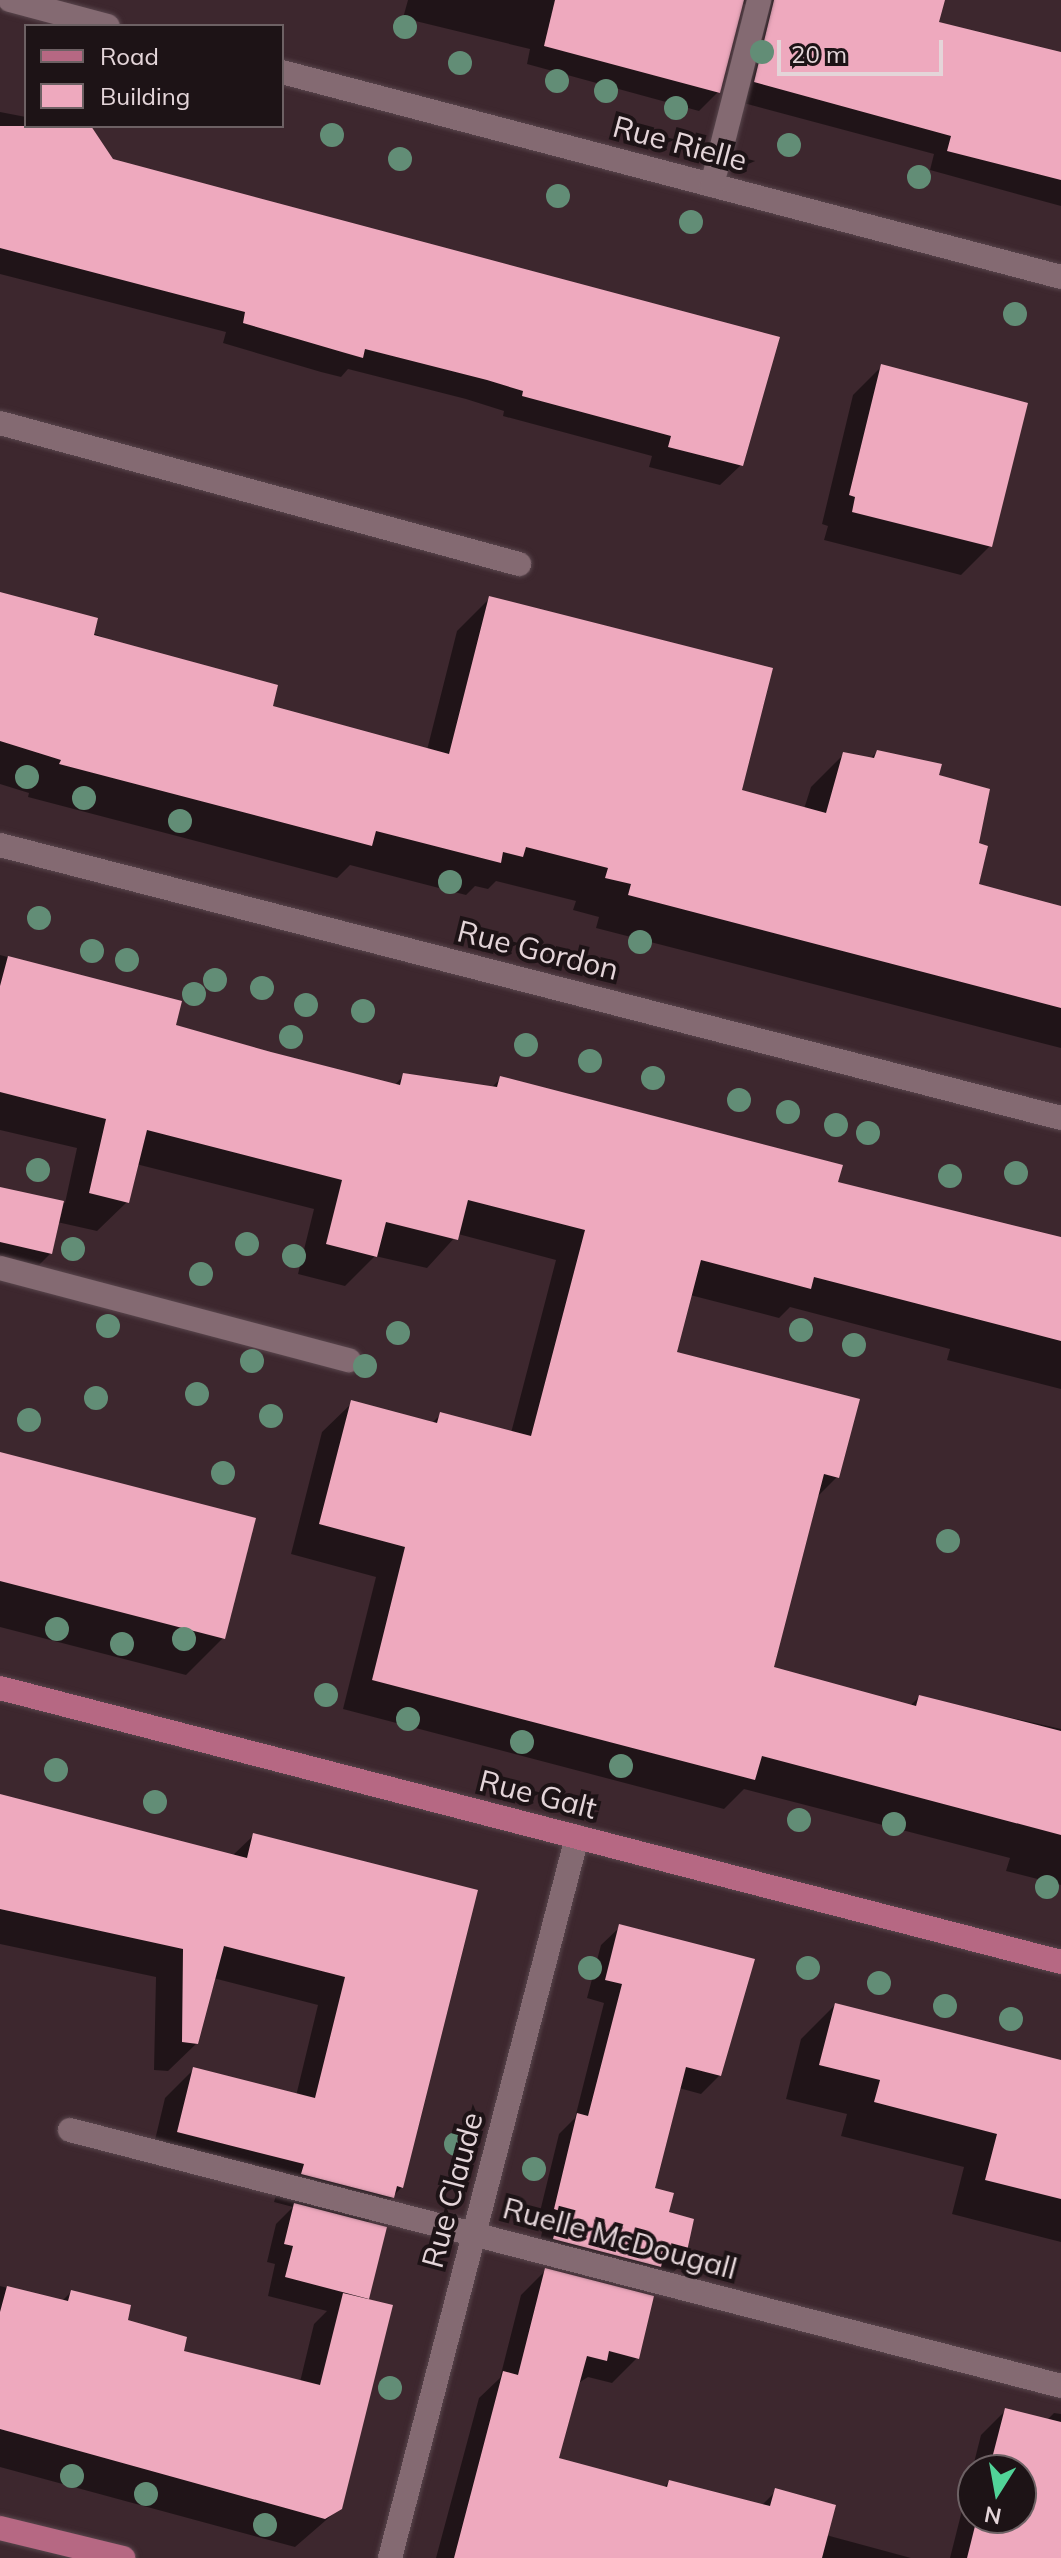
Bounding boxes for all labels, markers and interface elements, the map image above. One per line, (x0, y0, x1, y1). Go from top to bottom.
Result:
legend (24, 24, 284, 128)
scale bar (781, 24, 947, 74)
text: 20 m (791, 39, 847, 69)
text: Road (100, 41, 159, 71)
text: Building (100, 81, 190, 111)
street label: Rue Rielle (609, 108, 751, 178)
street label: Rue Gordon (454, 913, 622, 987)
street label: Rue Galt (476, 1762, 600, 1826)
street label: Rue Claude (414, 2108, 490, 2272)
street label: Ruelle McDougall (499, 2189, 741, 2287)
north arrow (957, 2454, 1037, 2534)
text: N (982, 2500, 1004, 2531)

